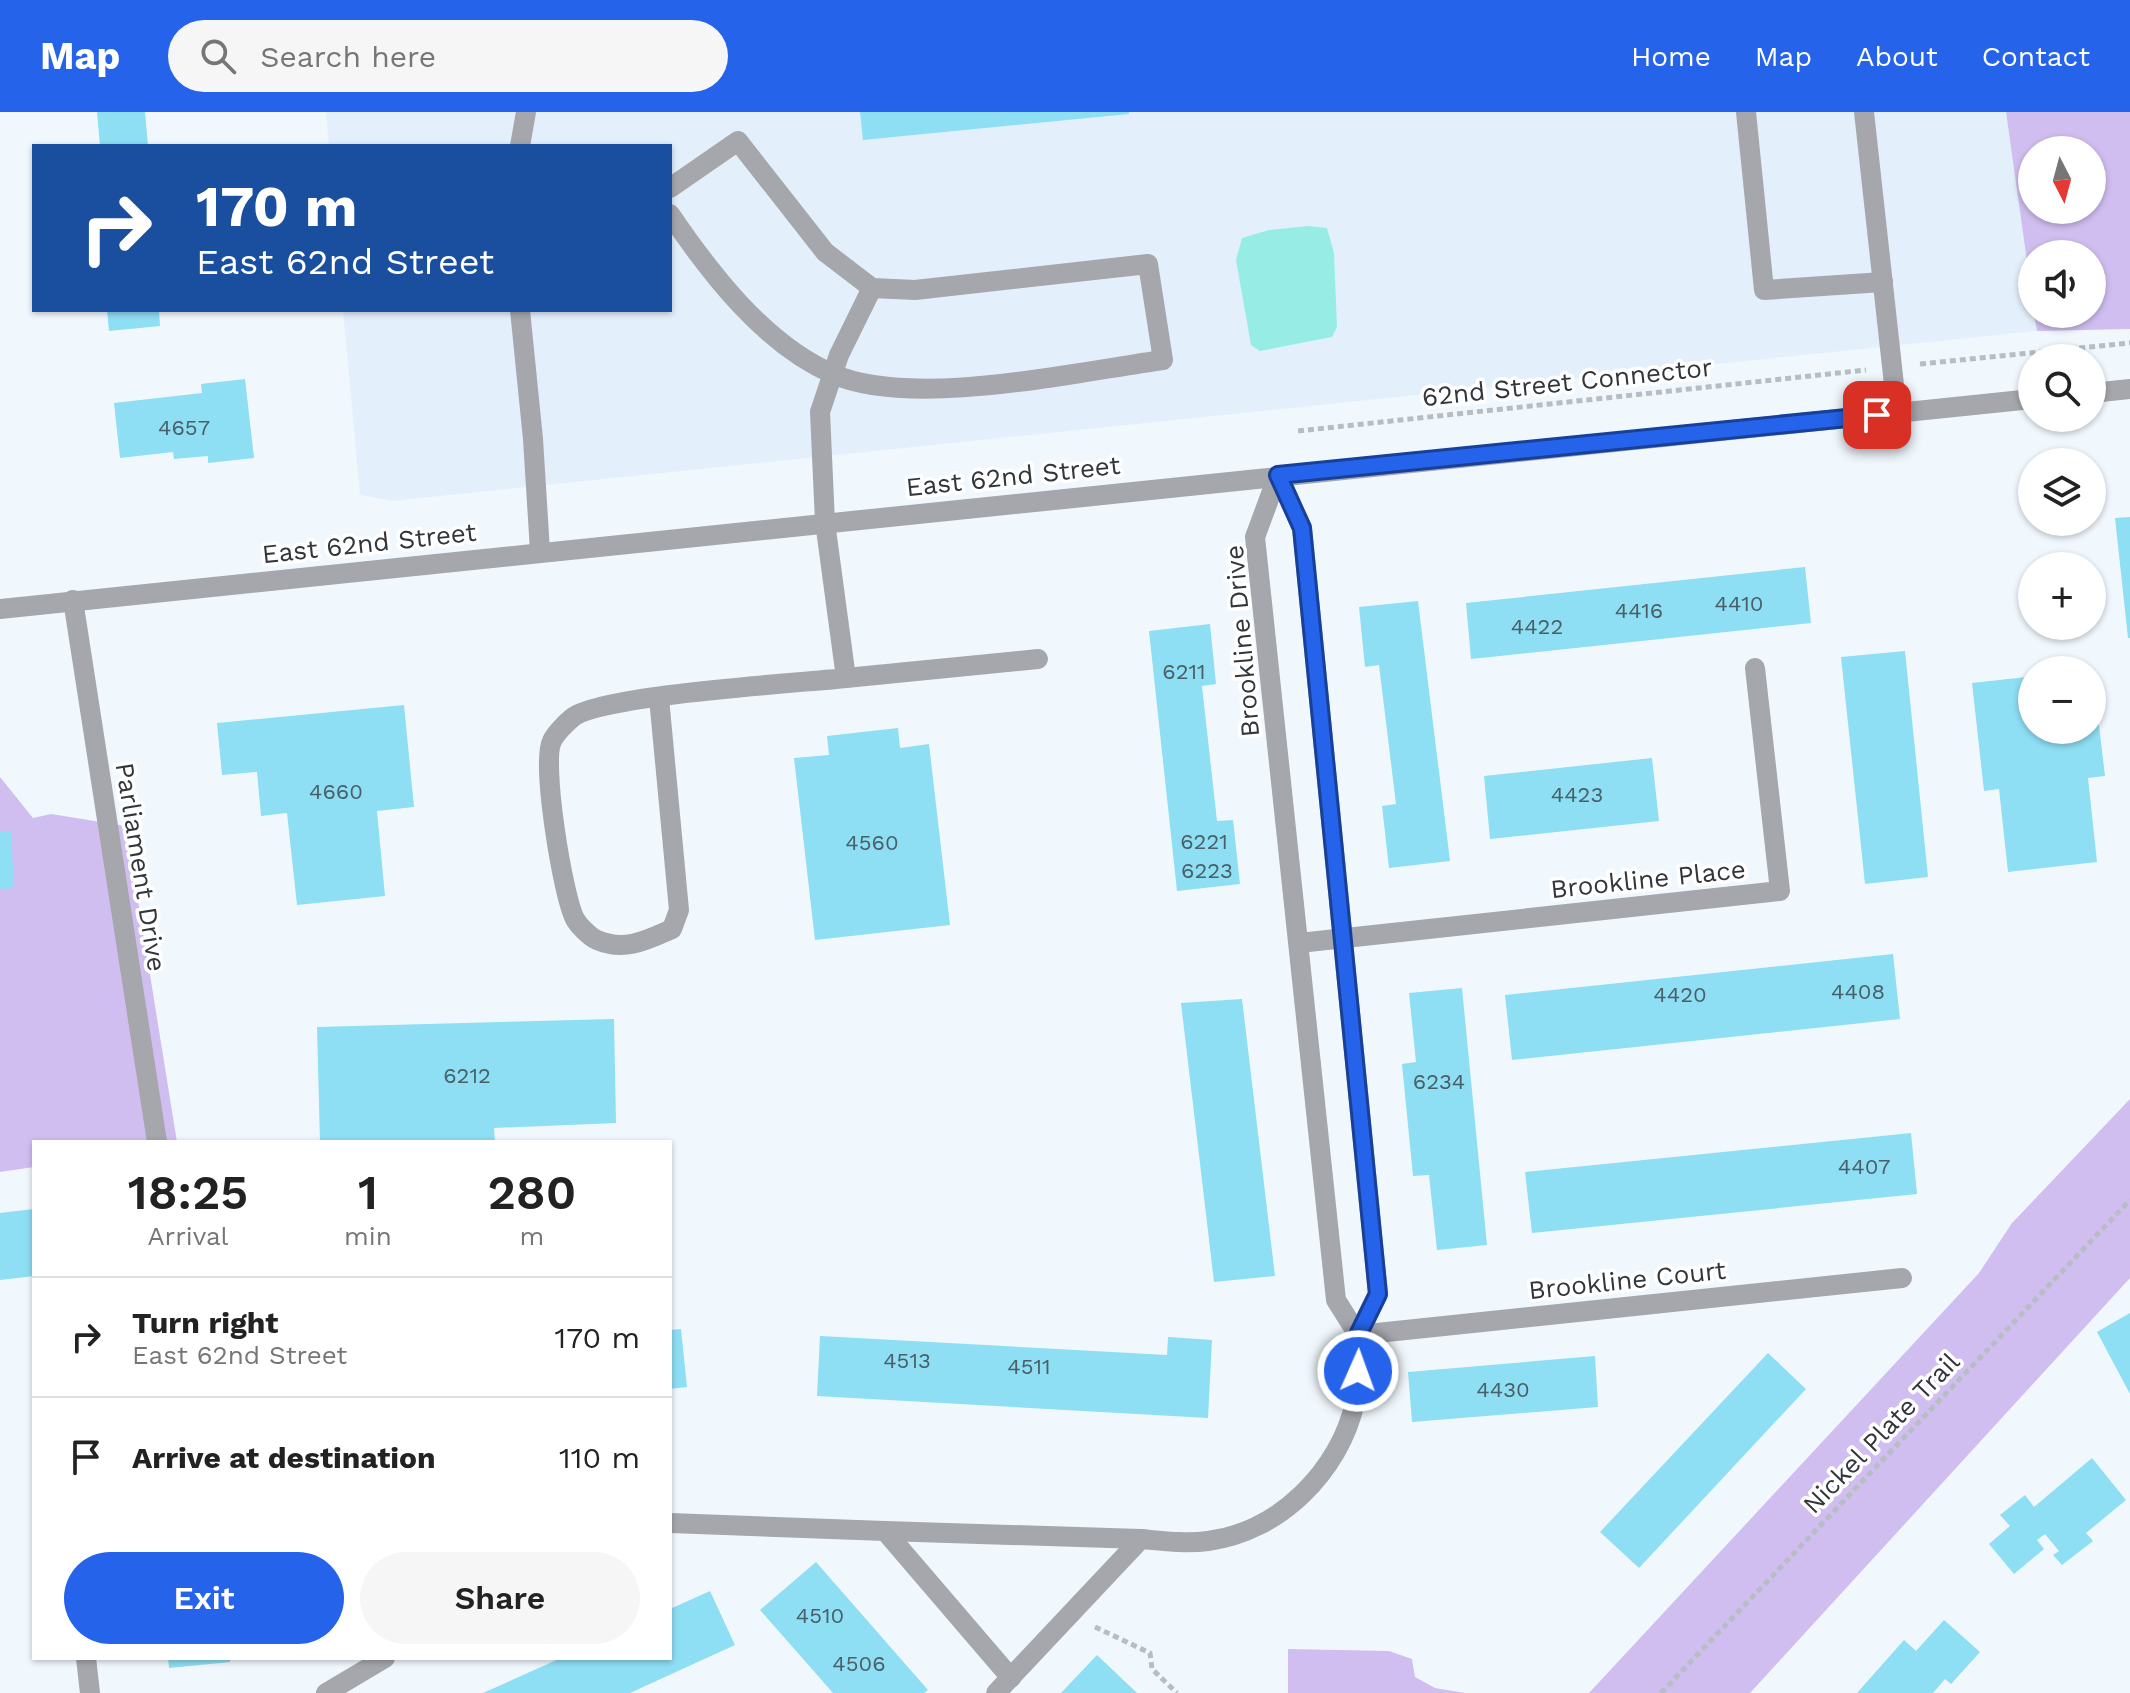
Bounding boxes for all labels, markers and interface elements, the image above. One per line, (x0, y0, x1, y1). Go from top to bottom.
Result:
search box (168, 20, 728, 92)
text: Map (40, 34, 120, 78)
icon: search (196, 34, 240, 78)
text: Search here (260, 39, 436, 74)
text: Home (1631, 40, 1711, 73)
text: Map (1755, 40, 1812, 73)
text: About (1856, 40, 1938, 73)
text: Contact (1982, 40, 2090, 73)
north arrow (2018, 136, 2106, 224)
map controls (2018, 136, 2106, 744)
text: 170 m (196, 174, 358, 240)
icon: right (64, 176, 168, 280)
button: sound (2018, 240, 2106, 328)
text: East 62nd Street (196, 241, 494, 283)
button: search (2018, 344, 2106, 432)
street label: 62nd Street Connector (1420, 352, 1714, 412)
pin (1843, 381, 1911, 449)
icon: arrive (1855, 393, 1899, 437)
house number: 4657 (158, 415, 210, 440)
button: layers (2018, 448, 2106, 536)
street label: East 62nd Street (904, 450, 1122, 502)
street label: East 62nd Street (260, 517, 478, 569)
street label: Brookline Drive (1219, 544, 1265, 738)
button: + (2018, 552, 2106, 640)
house number: 4410 (1715, 591, 1763, 616)
house number: 4416 (1615, 598, 1663, 623)
house number: 4422 (1511, 614, 1563, 639)
button: − (2018, 656, 2106, 744)
house number: 6211 (1162, 659, 1206, 684)
street label: Parliament Drive (110, 761, 172, 973)
house number: 4660 (309, 779, 363, 804)
house number: 4423 (1551, 782, 1603, 807)
house number: 6221 (1180, 829, 1228, 854)
house number: 4560 (845, 830, 899, 855)
street label: Brookline Place (1549, 854, 1747, 904)
house number: 6223 (1181, 858, 1233, 883)
house number: 4408 (1831, 979, 1885, 1004)
house number: 4420 (1653, 982, 1707, 1007)
house number: 6212 (443, 1063, 491, 1088)
house number: 6234 (1413, 1069, 1465, 1094)
house number: 4407 (1838, 1154, 1890, 1179)
text: 18:25 (128, 1164, 248, 1221)
text: 1 (358, 1164, 378, 1221)
text: 280 (487, 1164, 576, 1221)
text: Arrival (147, 1221, 229, 1251)
text: min (344, 1221, 392, 1251)
text: m (520, 1221, 544, 1251)
street label: Brookline Court (1527, 1255, 1727, 1305)
text: Turn right (132, 1305, 278, 1340)
icon: right (64, 1315, 108, 1359)
text: 170 m (555, 1320, 640, 1355)
position arrow (1316, 1329, 1400, 1413)
text: East 62nd Street (132, 1340, 347, 1370)
street label: Nickel Plate Trail (1797, 1346, 1965, 1520)
house number: 4513 (883, 1348, 931, 1373)
house number: 4511 (1007, 1354, 1051, 1379)
house number: 4430 (1476, 1377, 1530, 1402)
icon: arrive (64, 1435, 108, 1479)
text: Arrive at destination (132, 1440, 436, 1475)
text: 110 m (559, 1440, 640, 1475)
button: Exit (64, 1552, 344, 1644)
button: Share (360, 1552, 640, 1644)
house number: 4510 (796, 1603, 844, 1628)
house number: 4506 (832, 1651, 886, 1676)

